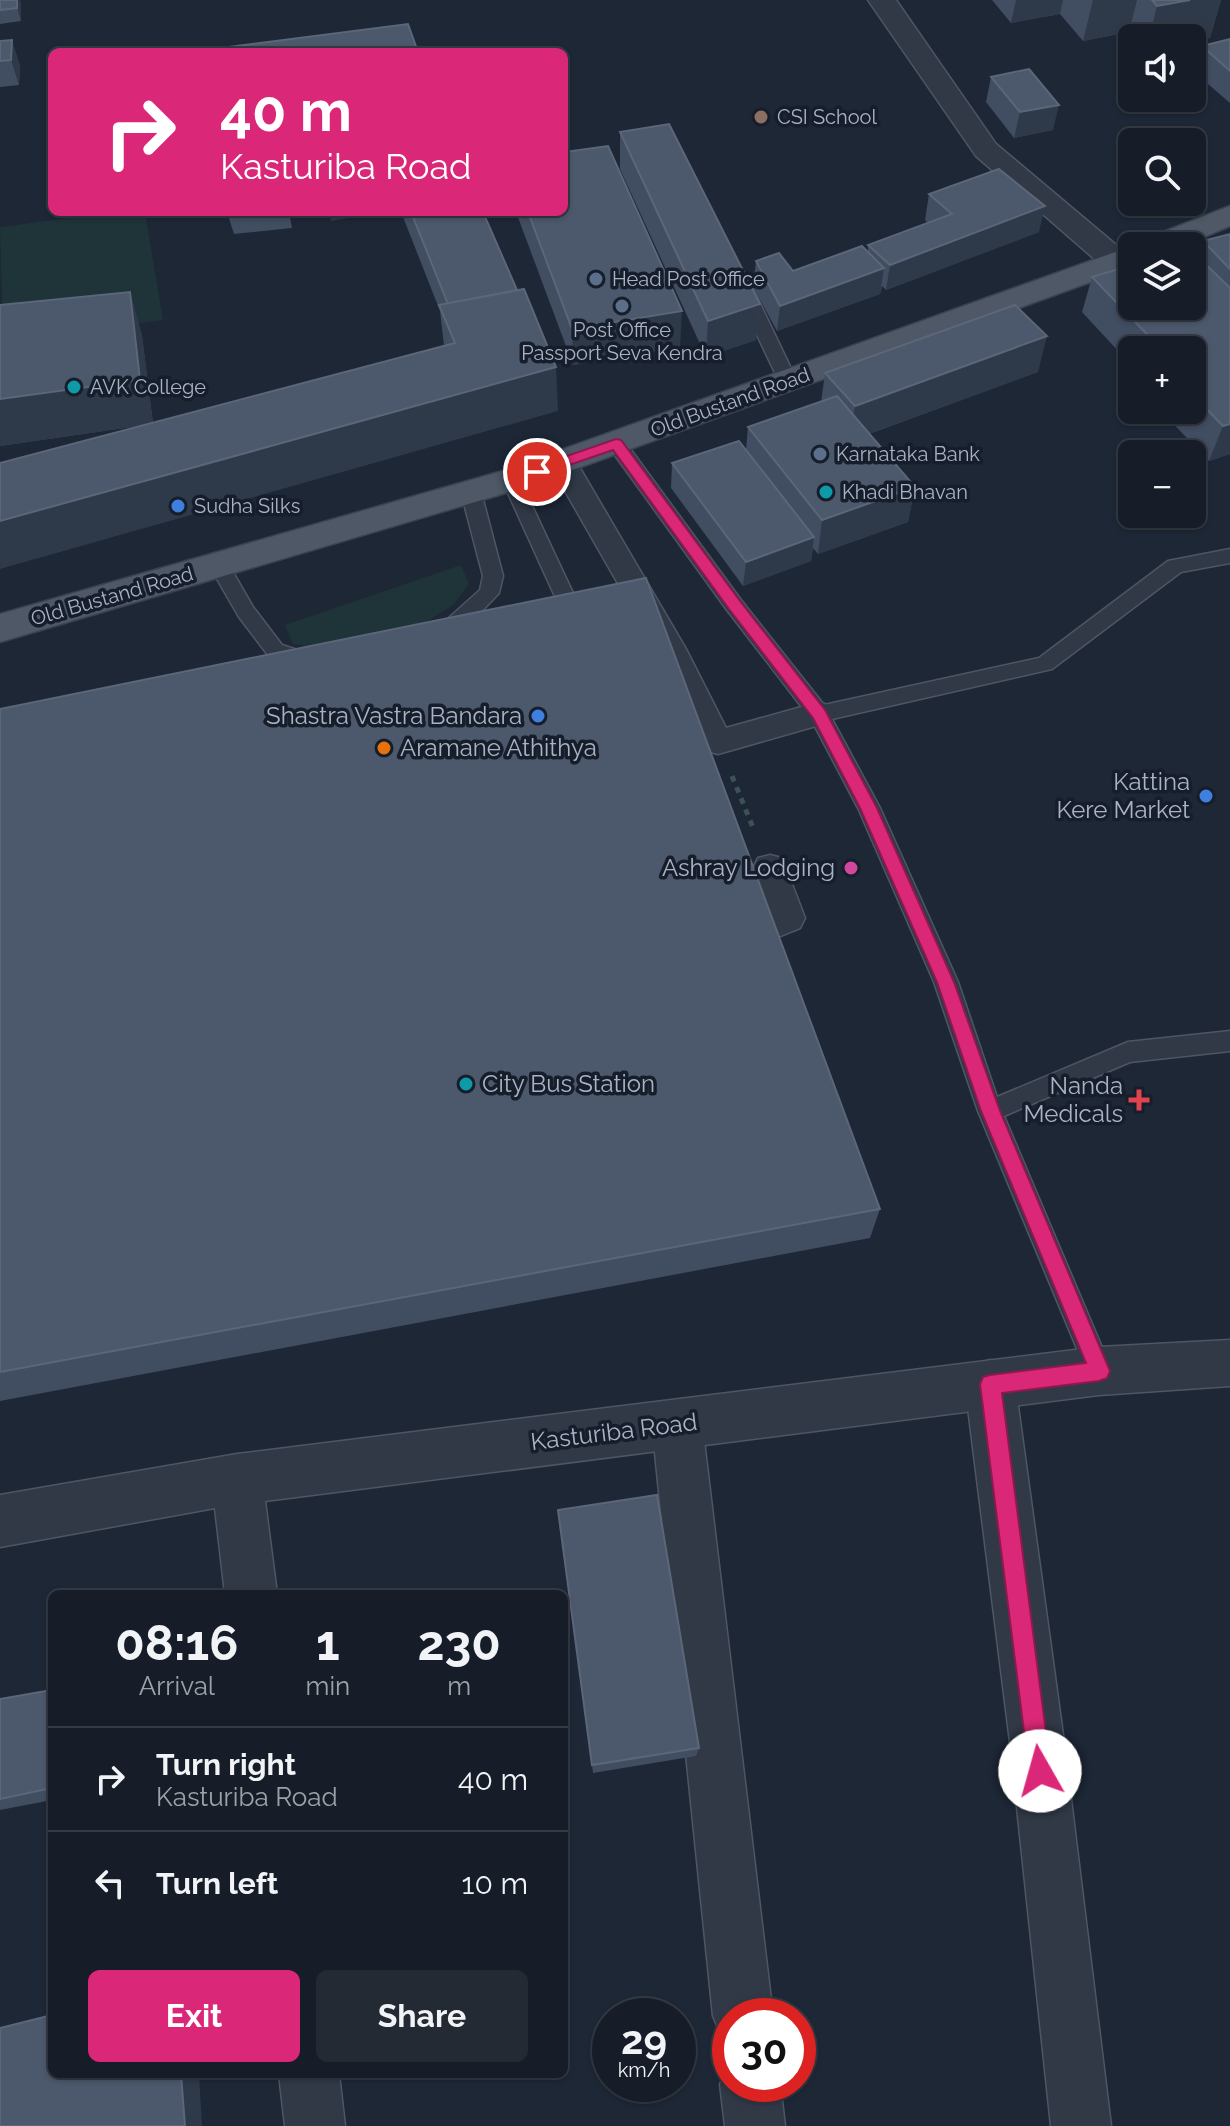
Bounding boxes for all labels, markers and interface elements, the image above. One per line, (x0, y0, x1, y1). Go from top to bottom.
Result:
map controls (1118, 24, 1206, 528)
button: sound (1118, 24, 1206, 112)
text: 40 m (220, 78, 352, 144)
icon: right (88, 80, 192, 184)
place label: CSI School (777, 105, 877, 129)
marker: CSI School (752, 108, 770, 126)
button: search (1118, 128, 1206, 216)
text: Kasturiba Road (220, 145, 471, 187)
button: layers (1118, 232, 1206, 320)
place label: Head Post Office (612, 267, 765, 291)
marker: Head Post Office (587, 270, 605, 288)
marker: Post Office Passport Seva Kendra (613, 297, 631, 315)
place label: Post Office Passport Seva Kendra (521, 318, 723, 365)
button: + (1118, 336, 1206, 424)
street label: Old Bustand Road (647, 362, 813, 442)
place label: AVK College (90, 375, 206, 399)
marker: AVK College (65, 378, 83, 396)
pin (503, 438, 571, 506)
button: − (1118, 440, 1206, 528)
place label: Karnataka Bank (836, 442, 980, 466)
marker: Karnataka Bank (811, 445, 829, 463)
icon: arrive (515, 450, 559, 494)
place label: Khadi Bhavan (842, 480, 968, 504)
marker: Khadi Bhavan (817, 483, 835, 501)
place label: Sudha Silks (194, 494, 300, 518)
marker: Sudha Silks (169, 497, 187, 515)
street label: Old Bustand Road (28, 561, 196, 631)
place label: Shastra Vastra Bandara (266, 701, 522, 730)
marker: Shastra Vastra Bandara (529, 707, 547, 725)
place label: Aramane Athithya (400, 733, 597, 762)
marker: Aramane Athithya (375, 739, 393, 757)
place label: Kattina Kere Market (1056, 767, 1190, 824)
marker: Kattina Kere Market (1197, 787, 1215, 805)
place label: Ashray Lodging (662, 853, 835, 882)
marker: Ashray Lodging (842, 859, 860, 877)
place label: City Bus Station (482, 1069, 655, 1098)
place label: Nanda Medicals (1024, 1071, 1123, 1128)
marker: City Bus Station (457, 1075, 475, 1093)
marker: Nanda Medicals (1130, 1091, 1148, 1109)
street label: Kasturiba Road (529, 1407, 699, 1456)
text: 08:16 (115, 1615, 238, 1671)
text: 1 (316, 1615, 340, 1671)
text: 230 (417, 1615, 501, 1671)
text: Arrival (139, 1671, 215, 1701)
text: min (306, 1671, 350, 1701)
text: m (447, 1671, 471, 1701)
position arrow (998, 1729, 1082, 1813)
text: Turn right (156, 1747, 296, 1782)
icon: right (88, 1757, 132, 1801)
text: 40 m (458, 1762, 528, 1797)
text: Kasturiba Road (156, 1782, 338, 1812)
icon: left (88, 1861, 132, 1905)
text: Turn left (156, 1866, 278, 1901)
text: 10 m (462, 1866, 528, 1901)
button: Exit (88, 1970, 300, 2062)
button: Share (316, 1970, 528, 2062)
speed limit sign: 30 (712, 1998, 816, 2102)
text: 29 (621, 2016, 667, 2063)
text: km/h (618, 2058, 670, 2082)

